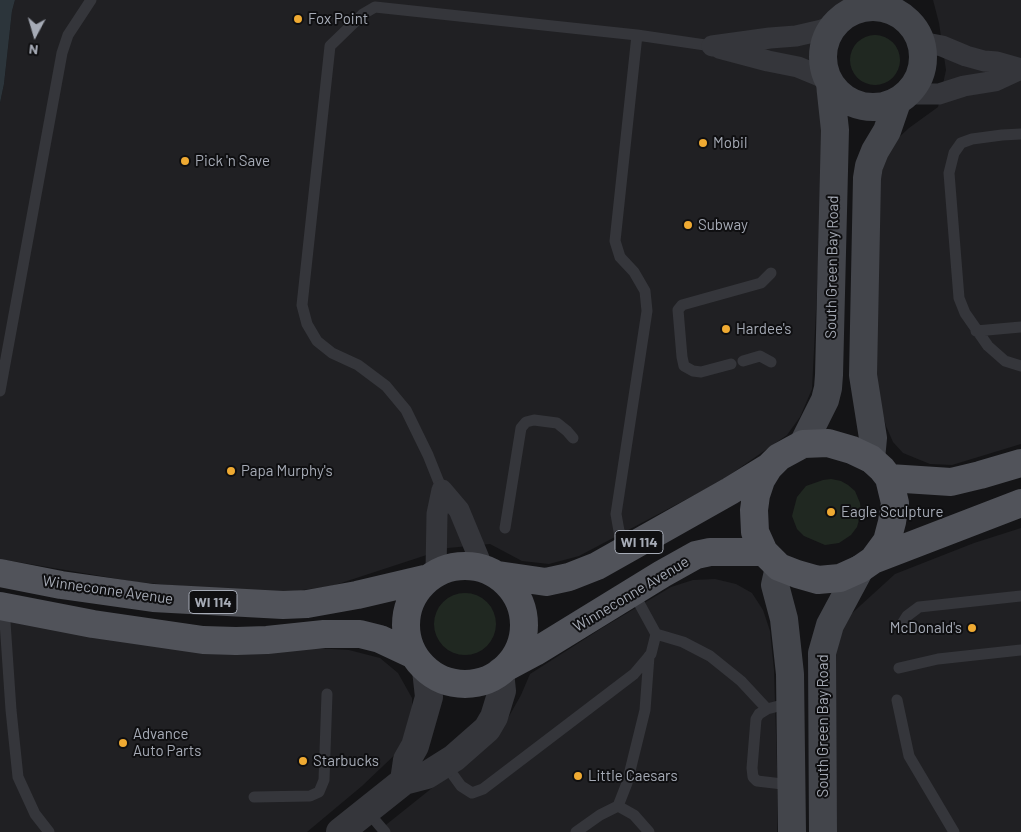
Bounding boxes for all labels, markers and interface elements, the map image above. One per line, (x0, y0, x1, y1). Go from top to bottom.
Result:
north arrow (10, 10, 60, 60)
place label: Fox Point (308, 10, 368, 28)
marker: Fox Point (292, 13, 304, 25)
text: N (28, 41, 39, 59)
place label: Mobil (713, 134, 747, 152)
marker: Mobil (697, 137, 709, 149)
place label: Pick 'n Save (195, 152, 270, 170)
marker: Pick 'n Save (179, 155, 191, 167)
street label: South Green Bay Road (822, 195, 842, 339)
place label: Subway (698, 216, 748, 234)
marker: Subway (682, 219, 694, 231)
place label: Hardee's (736, 320, 792, 338)
marker: Hardee's (720, 323, 732, 335)
place label: Papa Murphy's (241, 462, 333, 480)
marker: Papa Murphy's (225, 465, 237, 477)
place label: Eagle Sculpture (841, 503, 943, 521)
marker: Eagle Sculpture (825, 506, 837, 518)
road number: WI 114 (615, 530, 663, 554)
street label: Winneconne Avenue (570, 552, 692, 636)
street label: Winneconne Avenue (42, 572, 174, 608)
road number: WI 114 (189, 590, 237, 614)
place label: McDonald's (890, 619, 962, 637)
marker: McDonald's (966, 622, 978, 634)
street label: South Green Bay Road (814, 654, 832, 798)
place label: Advance Auto Parts (133, 725, 201, 760)
marker: Advance Auto Parts (117, 737, 129, 749)
place label: Starbucks (313, 752, 379, 770)
marker: Starbucks (297, 755, 309, 767)
place label: Little Caesars (588, 767, 678, 785)
marker: Little Caesars (572, 770, 584, 782)

